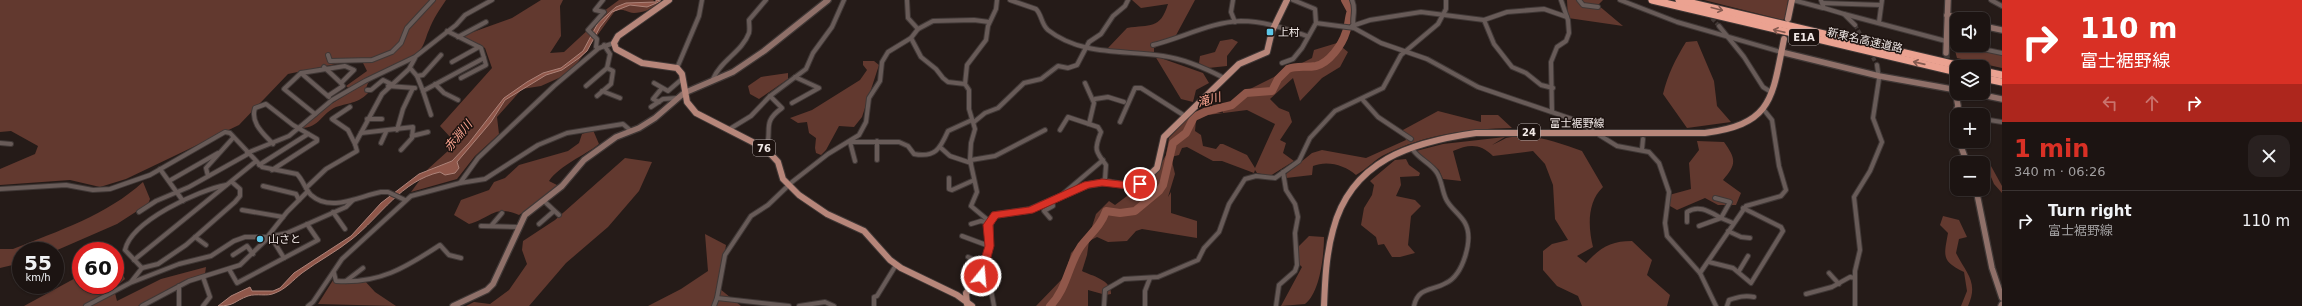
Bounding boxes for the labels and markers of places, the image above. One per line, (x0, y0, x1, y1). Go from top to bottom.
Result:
place label: 上村 (1278, 26, 1300, 39)
marker: 上村 (1265, 27, 1275, 37)
pin (1123, 167, 1157, 201)
place label: 山さと (268, 233, 301, 246)
marker: 山さと (255, 234, 265, 244)

